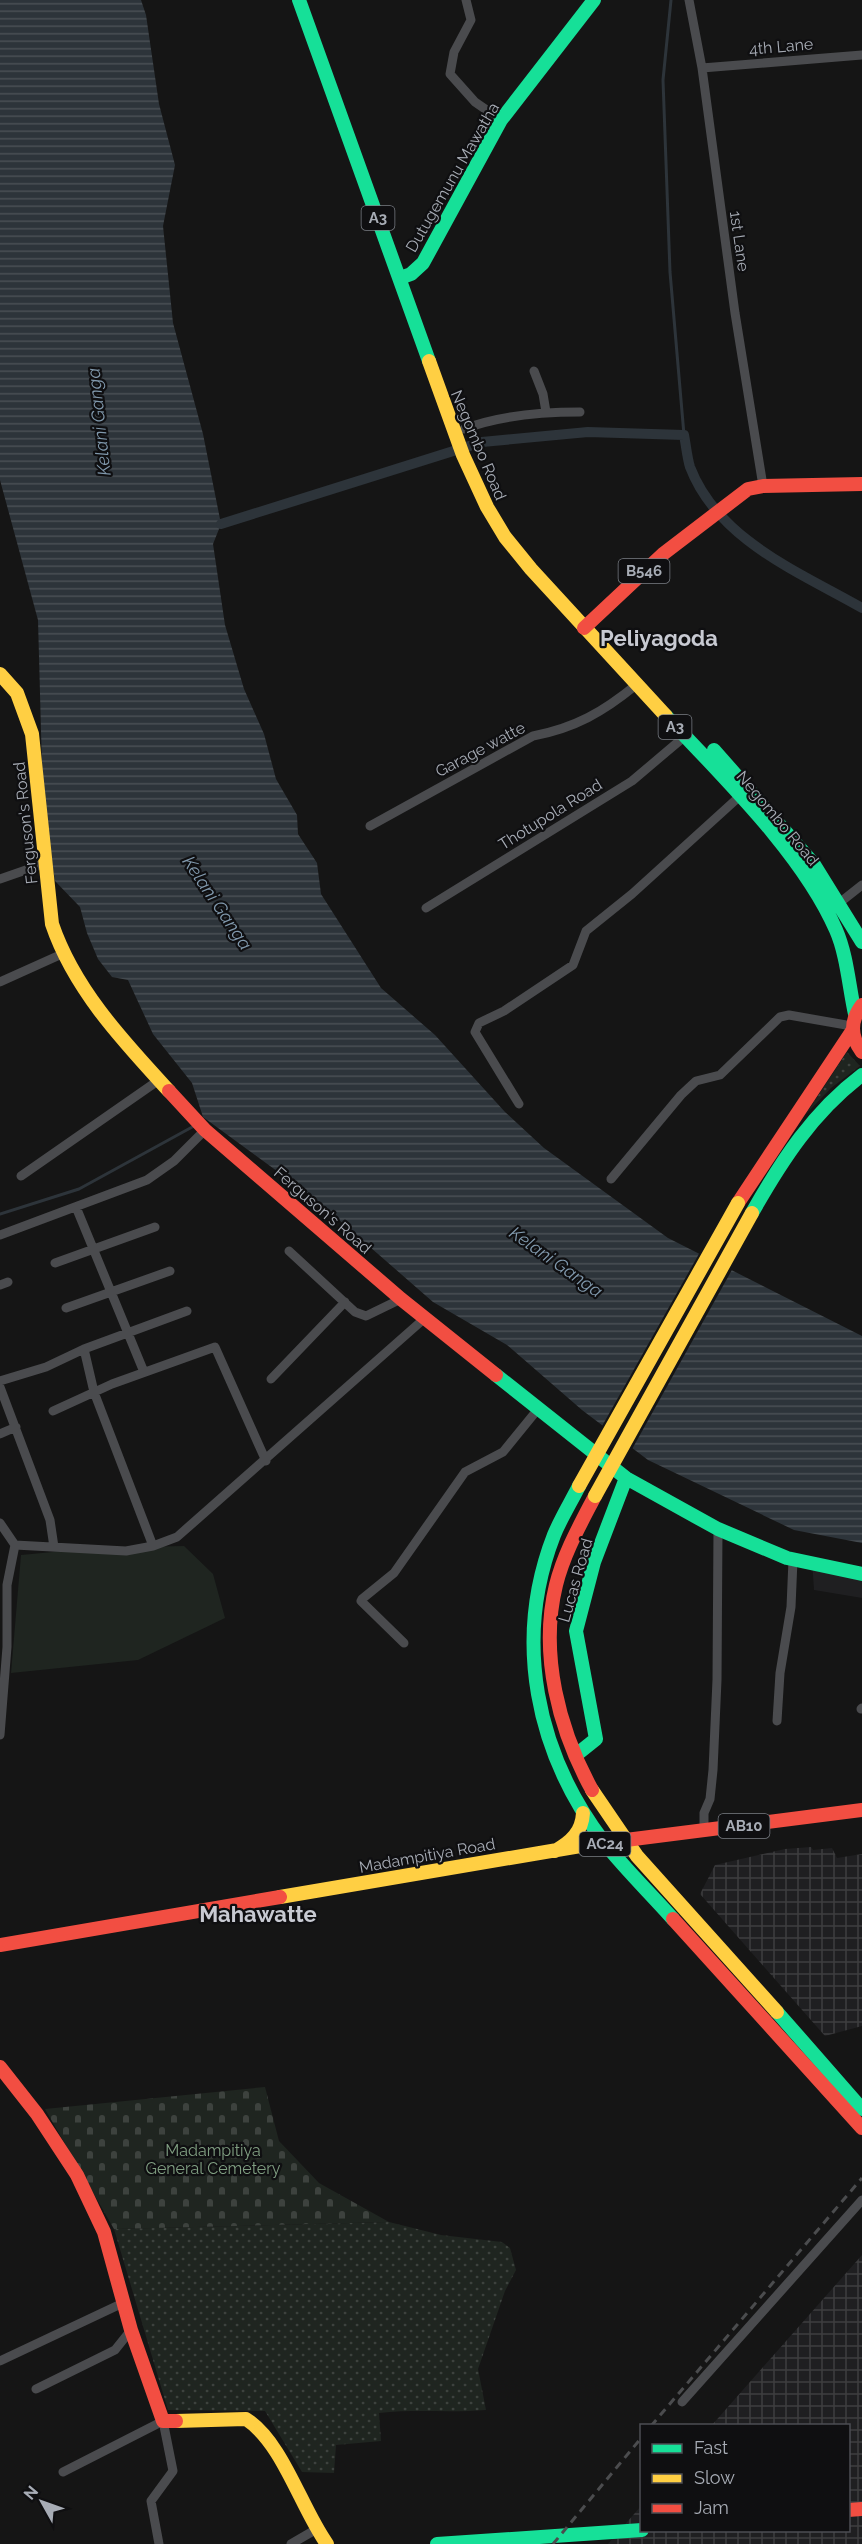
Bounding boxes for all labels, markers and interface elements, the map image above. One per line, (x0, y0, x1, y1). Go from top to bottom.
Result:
street label: 4th Lane (748, 34, 814, 59)
street label: Dutugemunu Mawatha (402, 99, 503, 255)
road number: A3 (362, 206, 394, 230)
street label: 1st Lane (726, 210, 753, 272)
water label: Kelani Ganga (82, 367, 115, 477)
street label: Negombo Road (447, 387, 510, 503)
road number: B546 (618, 559, 670, 583)
district label: Peliyagoda (600, 625, 718, 651)
road number: A3 (658, 715, 692, 739)
street label: Garage watte (432, 718, 528, 781)
street label: Ferguson's Road (10, 761, 41, 885)
street label: Negombo Road (733, 767, 823, 869)
street label: Thotupola Road (495, 775, 605, 854)
water label: Kelani Ganga (178, 852, 257, 954)
street label: Ferguson's Road (270, 1163, 375, 1258)
water label: Kelani Ganga (506, 1222, 607, 1301)
street label: Lucas Road (554, 1536, 597, 1624)
road number: AB10 (718, 1814, 770, 1838)
road number: AC24 (580, 1832, 630, 1856)
street label: Madampitiya Road (358, 1834, 497, 1877)
district label: Mahawatte (199, 1901, 317, 1927)
park label: Madampitiya General Cemetery (145, 2141, 281, 2178)
legend (640, 2424, 850, 2532)
text: Fast (694, 2437, 728, 2458)
text: Slow (694, 2467, 735, 2488)
north arrow (12, 2472, 72, 2532)
text: N (20, 2482, 42, 2503)
text: Jam (694, 2497, 729, 2518)

